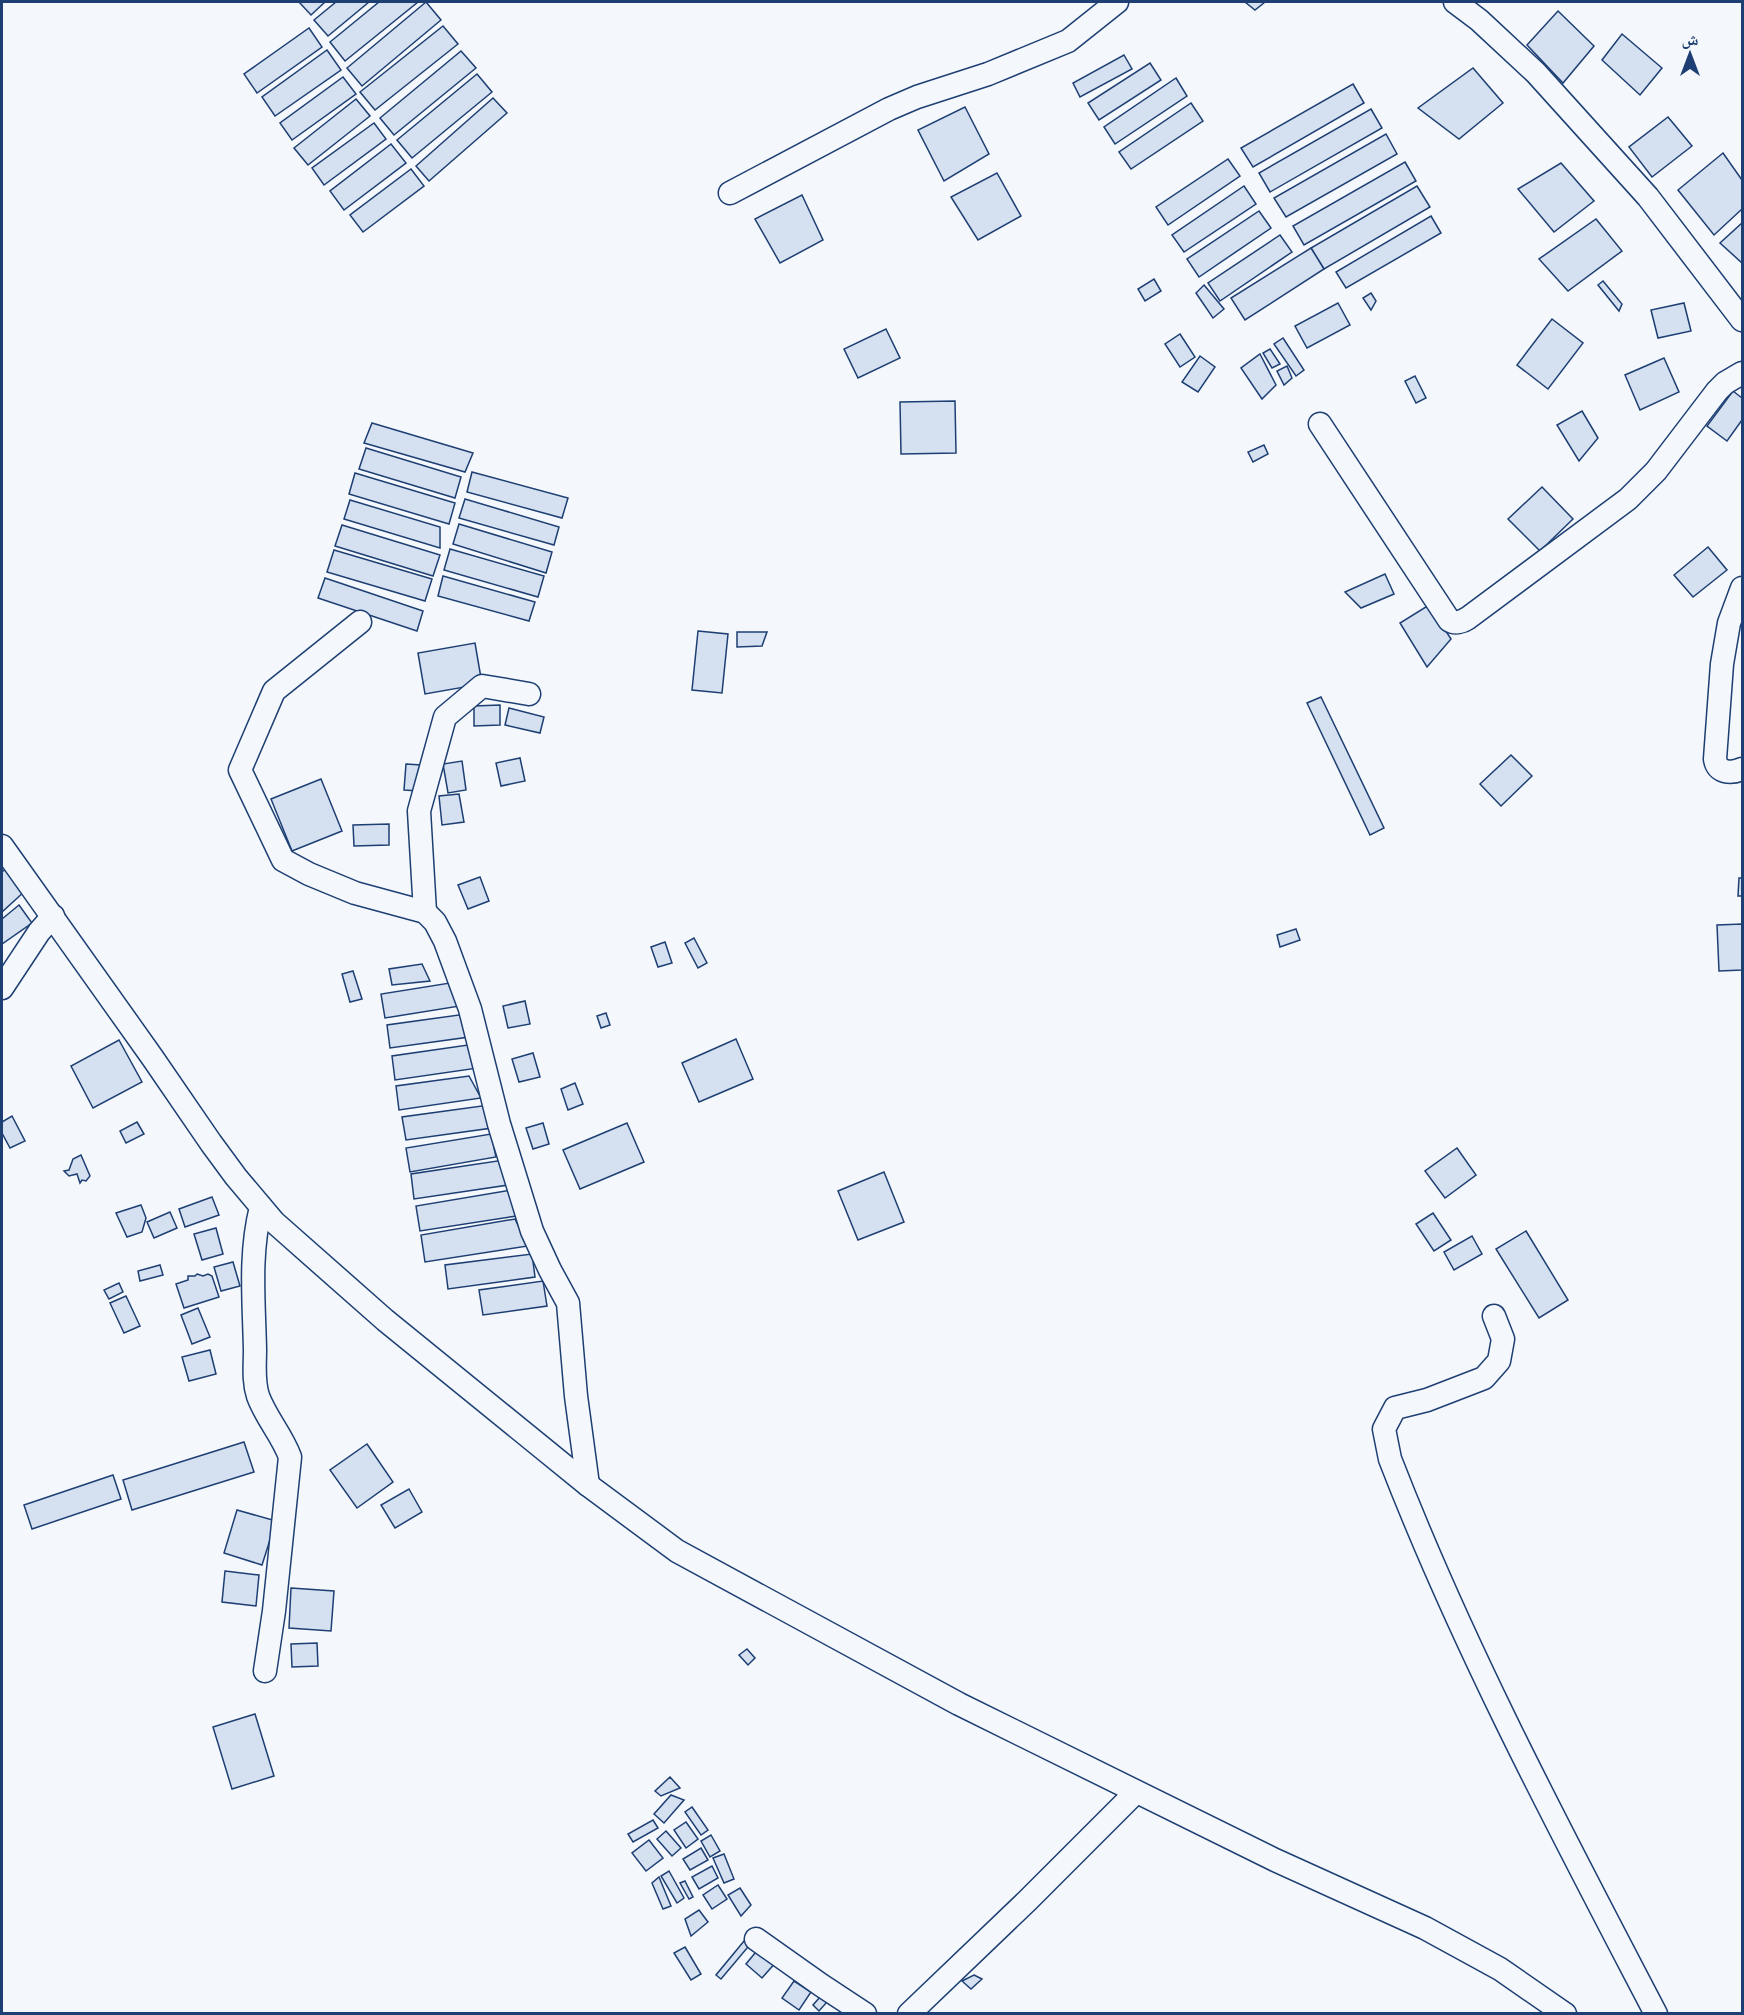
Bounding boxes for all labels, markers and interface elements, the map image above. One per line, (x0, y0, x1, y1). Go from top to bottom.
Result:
north arrow (1660, 24, 1720, 84)
text: ش (1682, 30, 1699, 49)

